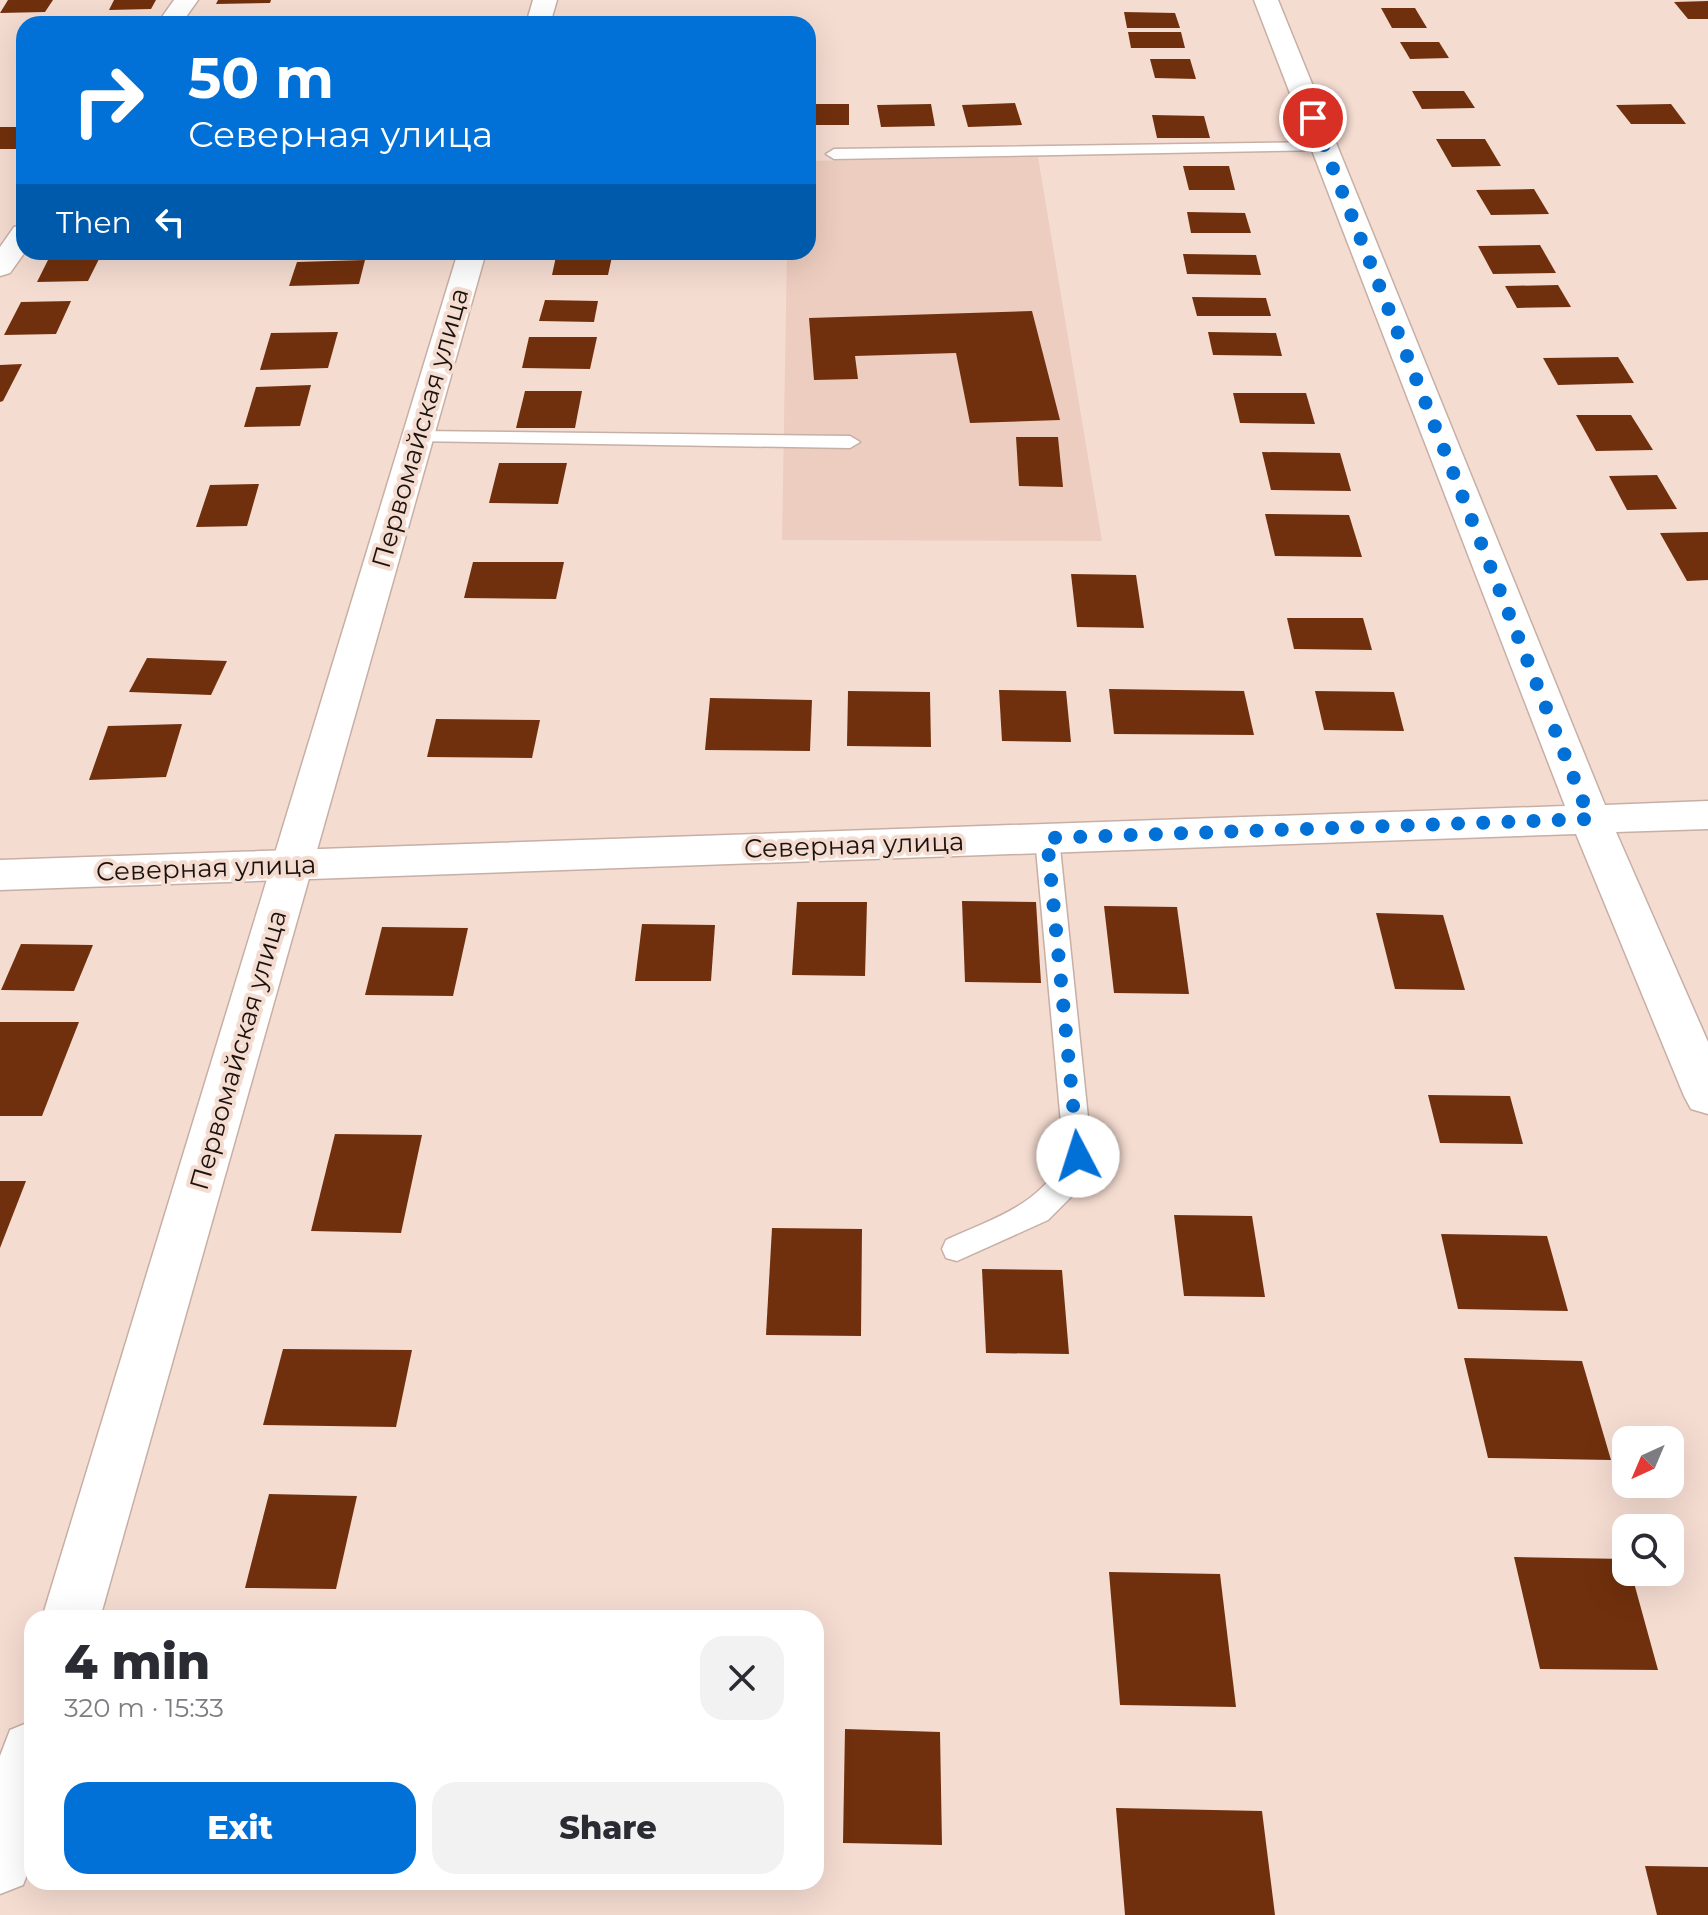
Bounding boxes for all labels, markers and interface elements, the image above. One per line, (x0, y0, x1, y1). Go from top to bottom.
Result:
text: 50 m (188, 44, 334, 112)
icon: right (56, 48, 160, 152)
pin (1279, 84, 1347, 152)
icon: arrive (1291, 96, 1335, 140)
text: Северная улица (188, 112, 493, 156)
icon: left (148, 200, 192, 244)
text: Then (56, 204, 132, 241)
street label: Первомайская улица (365, 284, 475, 572)
street label: Северная улица (743, 825, 965, 865)
street label: Северная улица (95, 848, 317, 888)
street label: Первомайская улица (183, 906, 293, 1194)
position arrow (1036, 1114, 1120, 1198)
north arrow (1612, 1426, 1684, 1498)
map controls (1612, 1426, 1684, 1586)
button: search (1612, 1514, 1684, 1586)
text: 4 min (64, 1633, 210, 1691)
button: close (700, 1636, 784, 1720)
text: 320 m · 15:33 (64, 1692, 224, 1724)
button: Exit (64, 1782, 416, 1874)
button: Share (432, 1782, 784, 1874)

